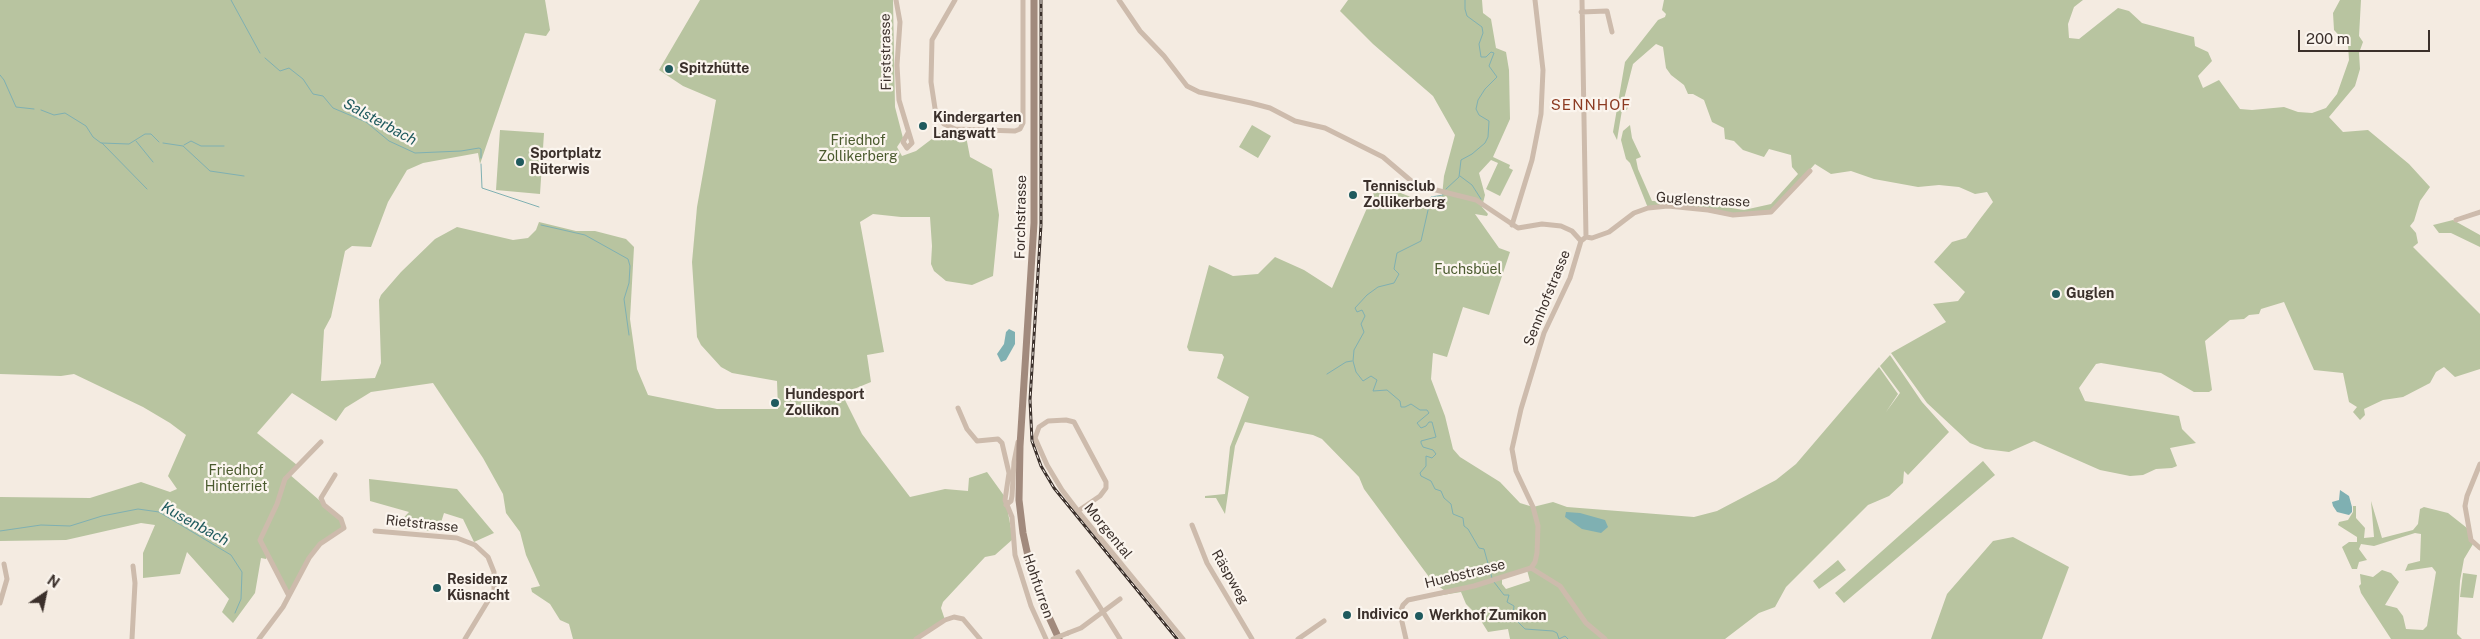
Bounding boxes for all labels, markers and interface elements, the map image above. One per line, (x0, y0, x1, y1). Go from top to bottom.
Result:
street label: Firststrasse (877, 13, 895, 91)
scale bar (2300, 20, 2432, 52)
text: 200 m (2306, 30, 2350, 47)
place label: Spitzhütte (679, 61, 749, 77)
marker: Spitzhütte (663, 63, 675, 75)
water label: Salsterbach (340, 94, 420, 150)
district label: SENNHOF (1550, 96, 1632, 114)
place label: Kindergarten Langwatt (933, 110, 1022, 142)
marker: Kindergarten Langwatt (917, 120, 929, 132)
park label: Friedhof Zollikerberg (818, 133, 898, 166)
place label: Sportplatz Rüterwis (530, 146, 601, 178)
marker: Sportplatz Rüterwis (514, 156, 526, 168)
street label: Forchstrasse (1012, 175, 1030, 259)
place label: Tennisclub Zollikerberg (1363, 179, 1446, 212)
marker: Tennisclub Zollikerberg (1347, 189, 1359, 201)
street label: Guglenstrasse (1656, 189, 1750, 211)
street label: Sennhofstrasse (1520, 248, 1574, 348)
park label: Fuchsbüel (1434, 262, 1502, 278)
place label: Guglen (2066, 286, 2114, 302)
marker: Guglen (2050, 288, 2062, 300)
place label: Hundesport Zollikon (785, 387, 864, 420)
marker: Hundesport Zollikon (769, 397, 781, 409)
park label: Friedhof Hinterriet (205, 463, 267, 496)
water label: Kusenbach (158, 498, 232, 550)
street label: Morgental (1080, 500, 1136, 562)
street label: Rietstrasse (385, 512, 459, 536)
street label: Räspweg (1208, 547, 1252, 607)
street label: Hohfurren (1019, 552, 1057, 620)
street label: Huebstrasse (1423, 556, 1507, 592)
north arrow (20, 569, 70, 619)
text: N (44, 572, 62, 591)
place label: Residenz Küsnacht (447, 572, 510, 604)
marker: Residenz Küsnacht (431, 582, 443, 594)
place label: Indivico (1357, 607, 1409, 623)
place label: Werkhof Zumikon (1429, 608, 1547, 624)
marker: Indivico (1341, 609, 1353, 621)
marker: Werkhof Zumikon (1413, 610, 1425, 622)

